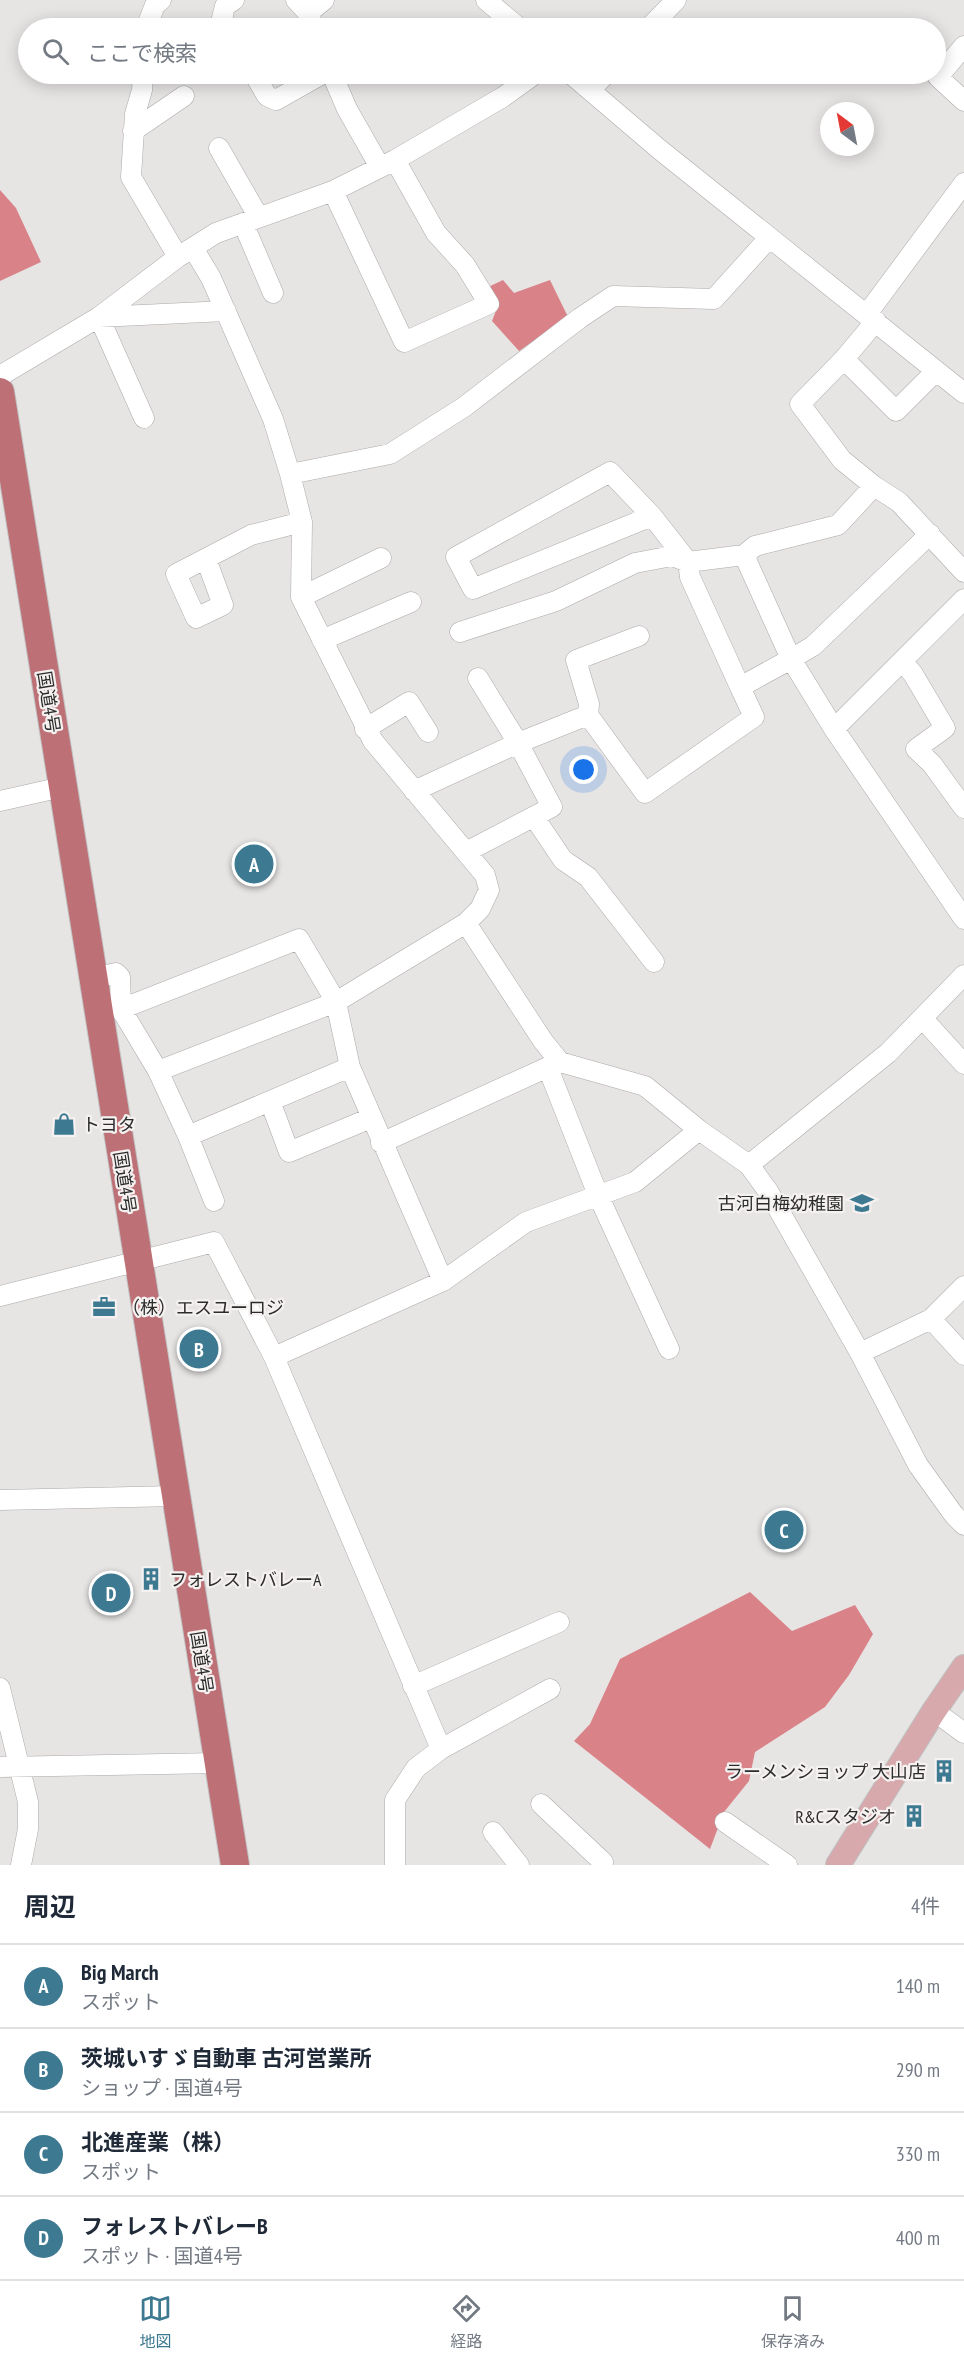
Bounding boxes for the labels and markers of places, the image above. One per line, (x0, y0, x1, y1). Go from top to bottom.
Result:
pin: A (234, 842, 274, 886)
shop icon: トヨタ (51, 1111, 77, 1137)
place label: トヨタ (82, 1113, 136, 1136)
school or university icon: 古河白梅幼稚園 (849, 1190, 875, 1216)
place label: 古河白梅幼稚園 (718, 1192, 844, 1215)
office icon: （株）エスユーロジ (91, 1294, 117, 1320)
place label: （株）エスユーロジ (122, 1296, 284, 1319)
pin: B (180, 1326, 218, 1372)
pin: C (764, 1508, 804, 1552)
building icon: フォレストバレーA (138, 1566, 164, 1592)
place label: フォレストバレーA (169, 1568, 322, 1591)
pin: D (92, 1570, 130, 1616)
building icon: ラーメンショップ 大山店 (931, 1758, 957, 1784)
place label: ラーメンショップ 大山店 (725, 1760, 926, 1783)
building icon: R&Cスタジオ (901, 1803, 927, 1829)
place label: R&Cスタジオ (795, 1805, 896, 1828)

